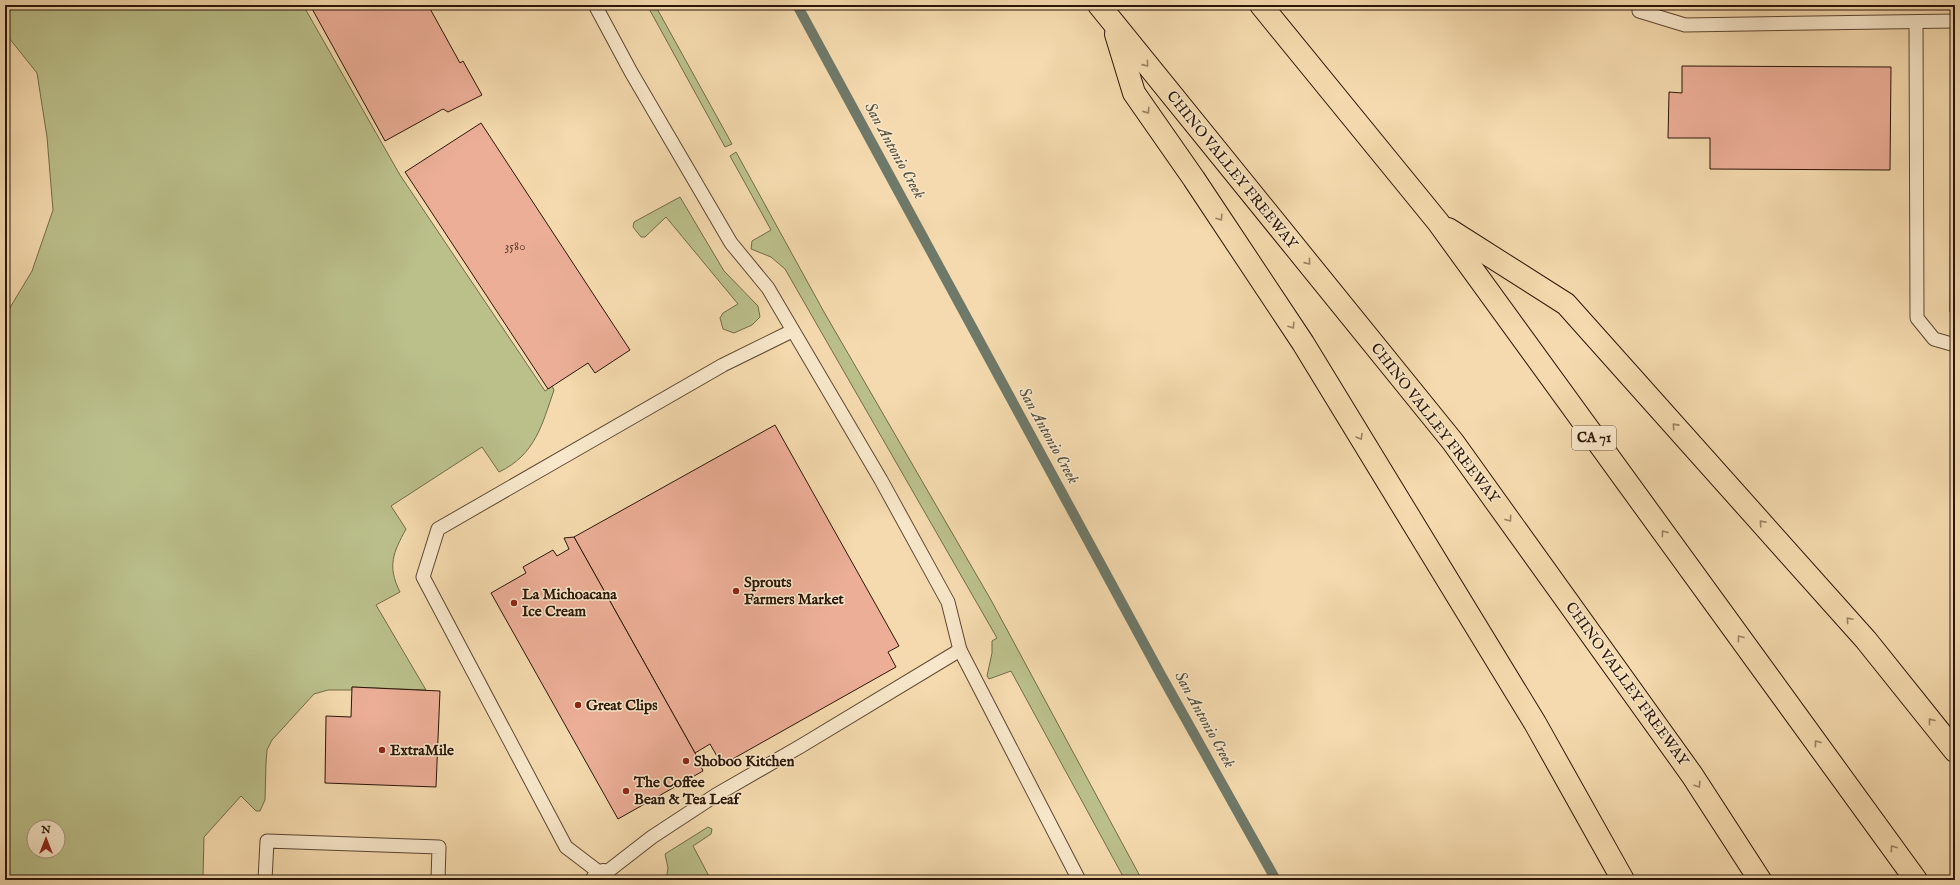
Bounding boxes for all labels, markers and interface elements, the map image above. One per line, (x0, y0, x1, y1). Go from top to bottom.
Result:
one-way arrow (1141, 59, 1148, 67)
street label: CHINO VALLEY FREEWAY (1162, 87, 1302, 254)
water label: San Antonio Creek (859, 99, 929, 203)
one-way arrow (1142, 106, 1149, 113)
one-way arrow (1215, 214, 1223, 221)
house number: 3580 (504, 238, 526, 255)
one-way arrow (1303, 258, 1310, 265)
one-way arrow (1287, 322, 1295, 329)
street label: CHINO VALLEY FREEWAY (1367, 339, 1504, 508)
water label: San Antonio Creek (1013, 384, 1083, 488)
one-way arrow (1673, 423, 1680, 431)
road number: CA 71 (1572, 426, 1616, 450)
one-way arrow (1356, 433, 1363, 440)
one-way arrow (1504, 515, 1512, 522)
one-way arrow (1760, 520, 1767, 527)
one-way arrow (1662, 531, 1669, 538)
place label: Sprouts Farmers Market (744, 573, 845, 609)
place label: La Michoacana Ice Cream (522, 585, 617, 621)
marker: Sprouts Farmers Market (731, 586, 741, 596)
marker: La Michoacana Ice Cream (509, 598, 519, 608)
street label: CHINO VALLEY FREEWAY (1561, 598, 1693, 770)
one-way arrow (1846, 617, 1853, 625)
one-way arrow (1738, 636, 1745, 643)
water label: San Antonio Creek (1169, 668, 1239, 772)
place label: Great Clips (586, 696, 658, 715)
marker: Great Clips (573, 700, 583, 710)
one-way arrow (1928, 718, 1935, 725)
place label: ExtraMile (390, 741, 454, 760)
one-way arrow (1815, 741, 1822, 748)
marker: ExtraMile (377, 745, 387, 755)
place label: Shoboo Kitchen (694, 752, 794, 771)
marker: Shoboo Kitchen (681, 756, 691, 766)
place label: The Coffee Bean & Tea Leaf (633, 773, 742, 809)
one-way arrow (1693, 780, 1700, 787)
marker: The Coffee Bean & Tea Leaf (621, 786, 631, 796)
north arrow (26, 819, 66, 859)
text: N (40, 823, 51, 837)
one-way arrow (1891, 846, 1898, 853)

